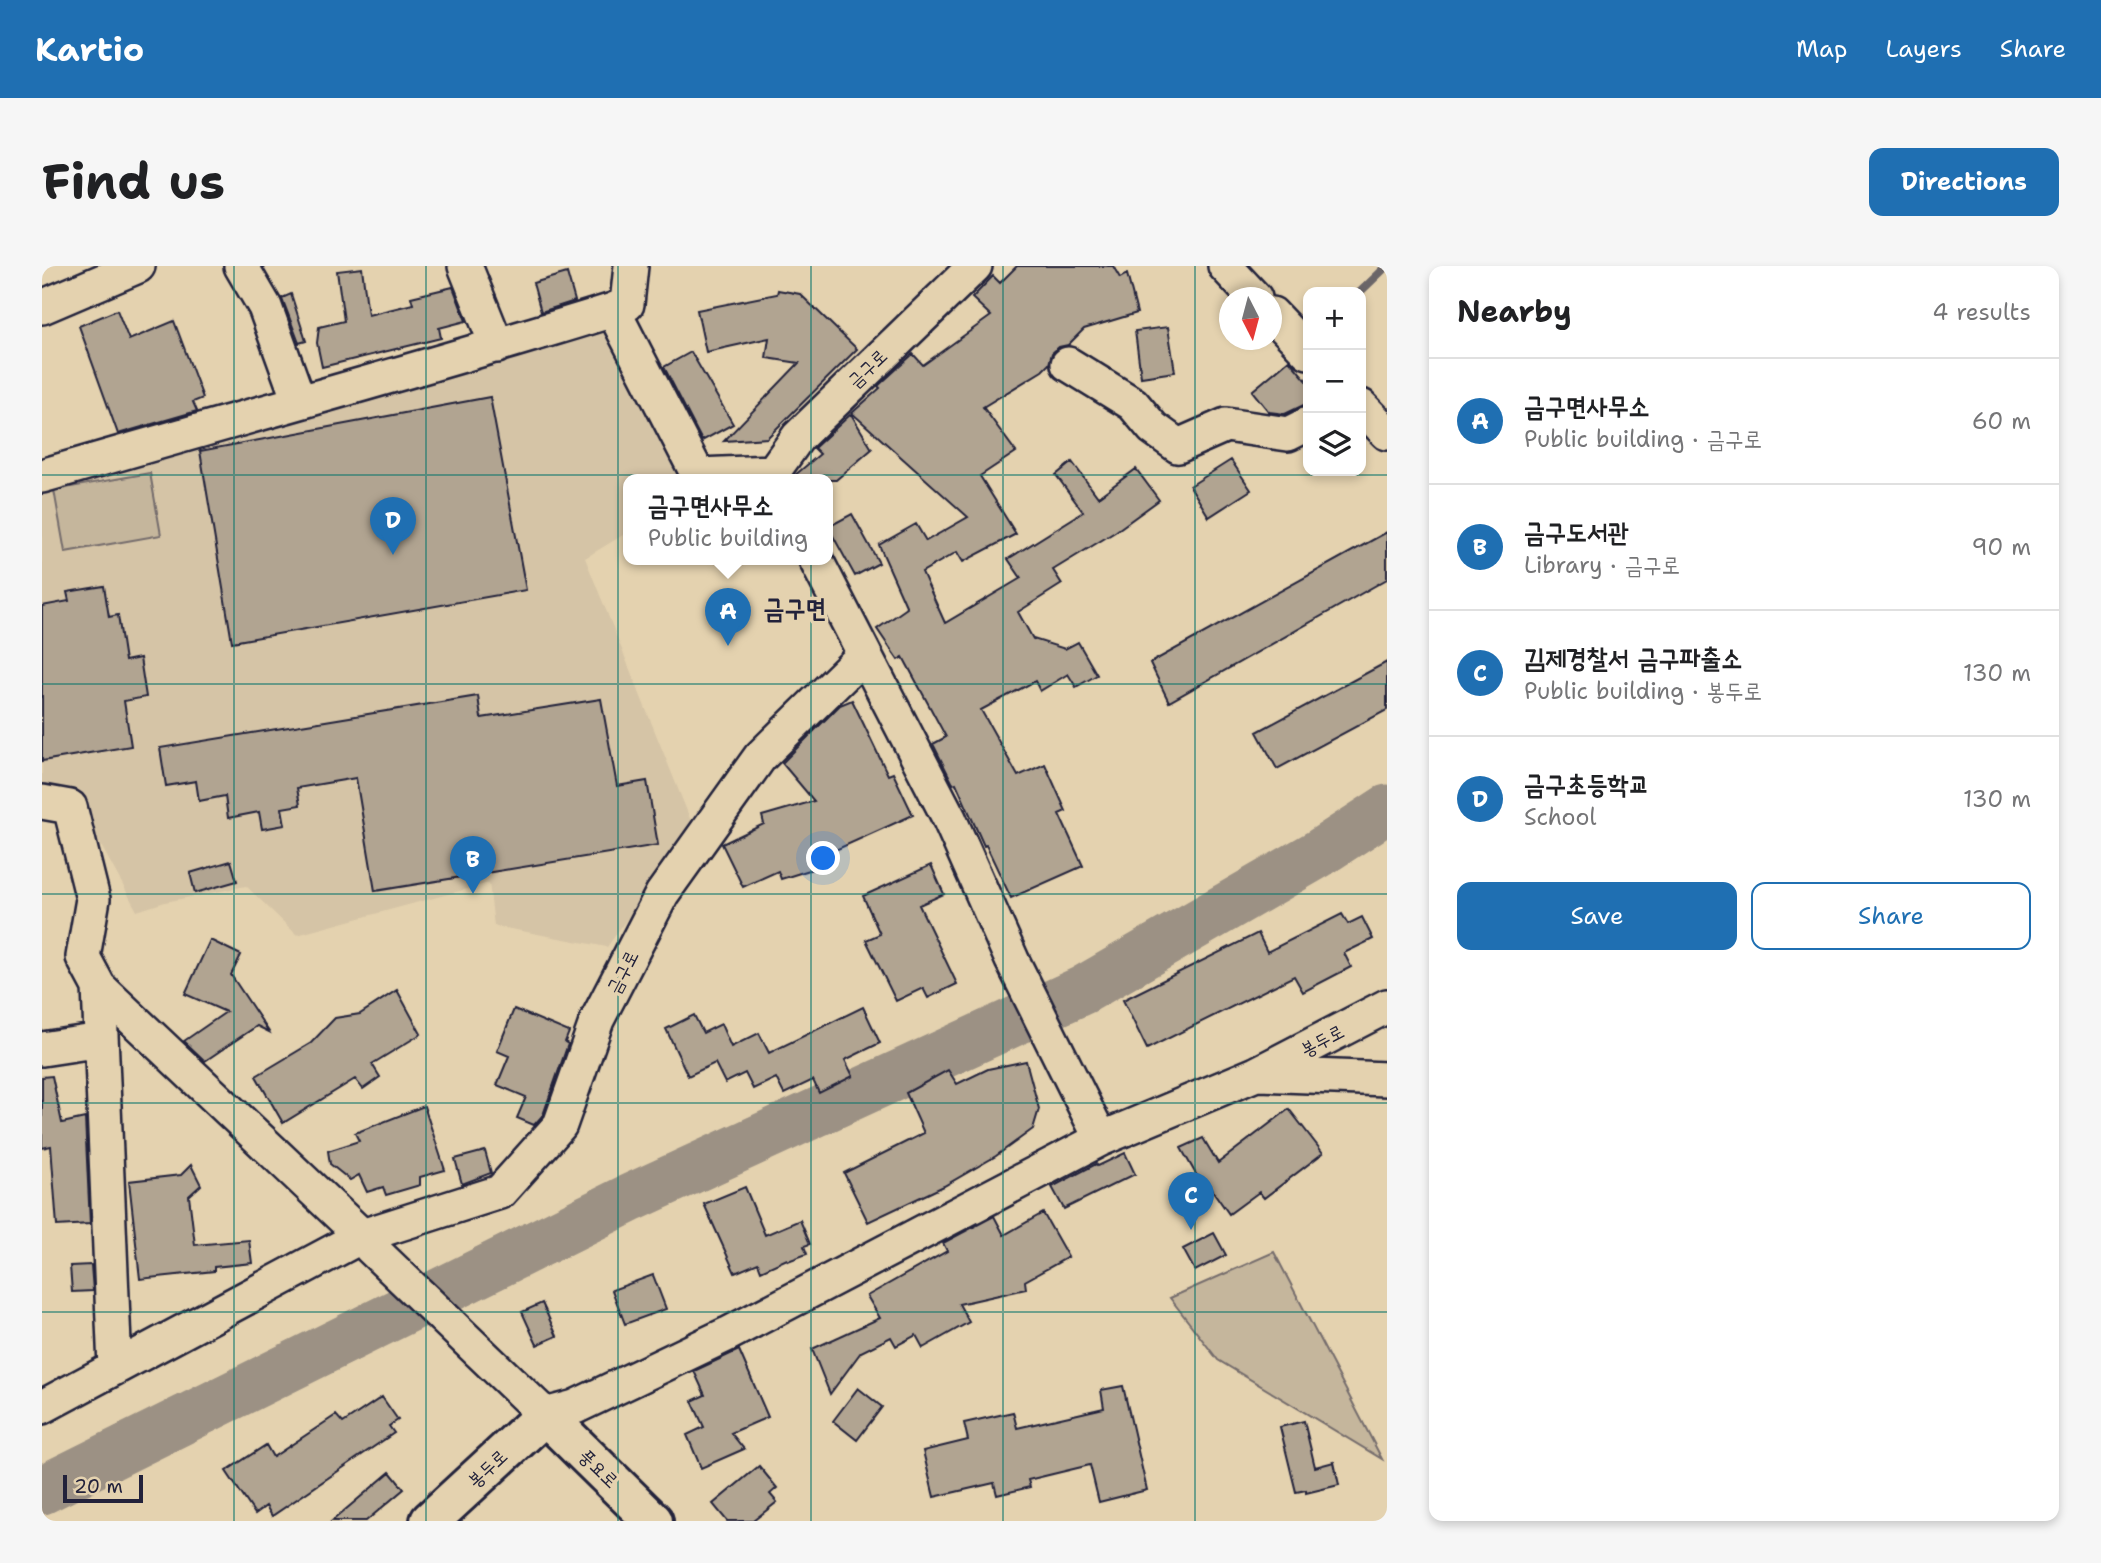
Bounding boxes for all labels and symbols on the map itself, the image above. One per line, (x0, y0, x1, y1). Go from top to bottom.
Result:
north arrow (1219, 287, 1282, 350)
street label: 금구로 (842, 343, 893, 393)
pin: D (370, 497, 416, 555)
pin: A (705, 588, 751, 646)
district label: 금구면 (764, 590, 826, 625)
pin: B (450, 836, 496, 894)
your location (806, 841, 840, 875)
street label: 금구로 (601, 946, 644, 998)
street label: 봉두로 (1296, 1019, 1348, 1062)
pin: C (1168, 1172, 1214, 1230)
street label: 풍요로 (573, 1443, 624, 1493)
street label: 봉두로 (462, 1444, 513, 1493)
scale bar (63, 1472, 144, 1504)

